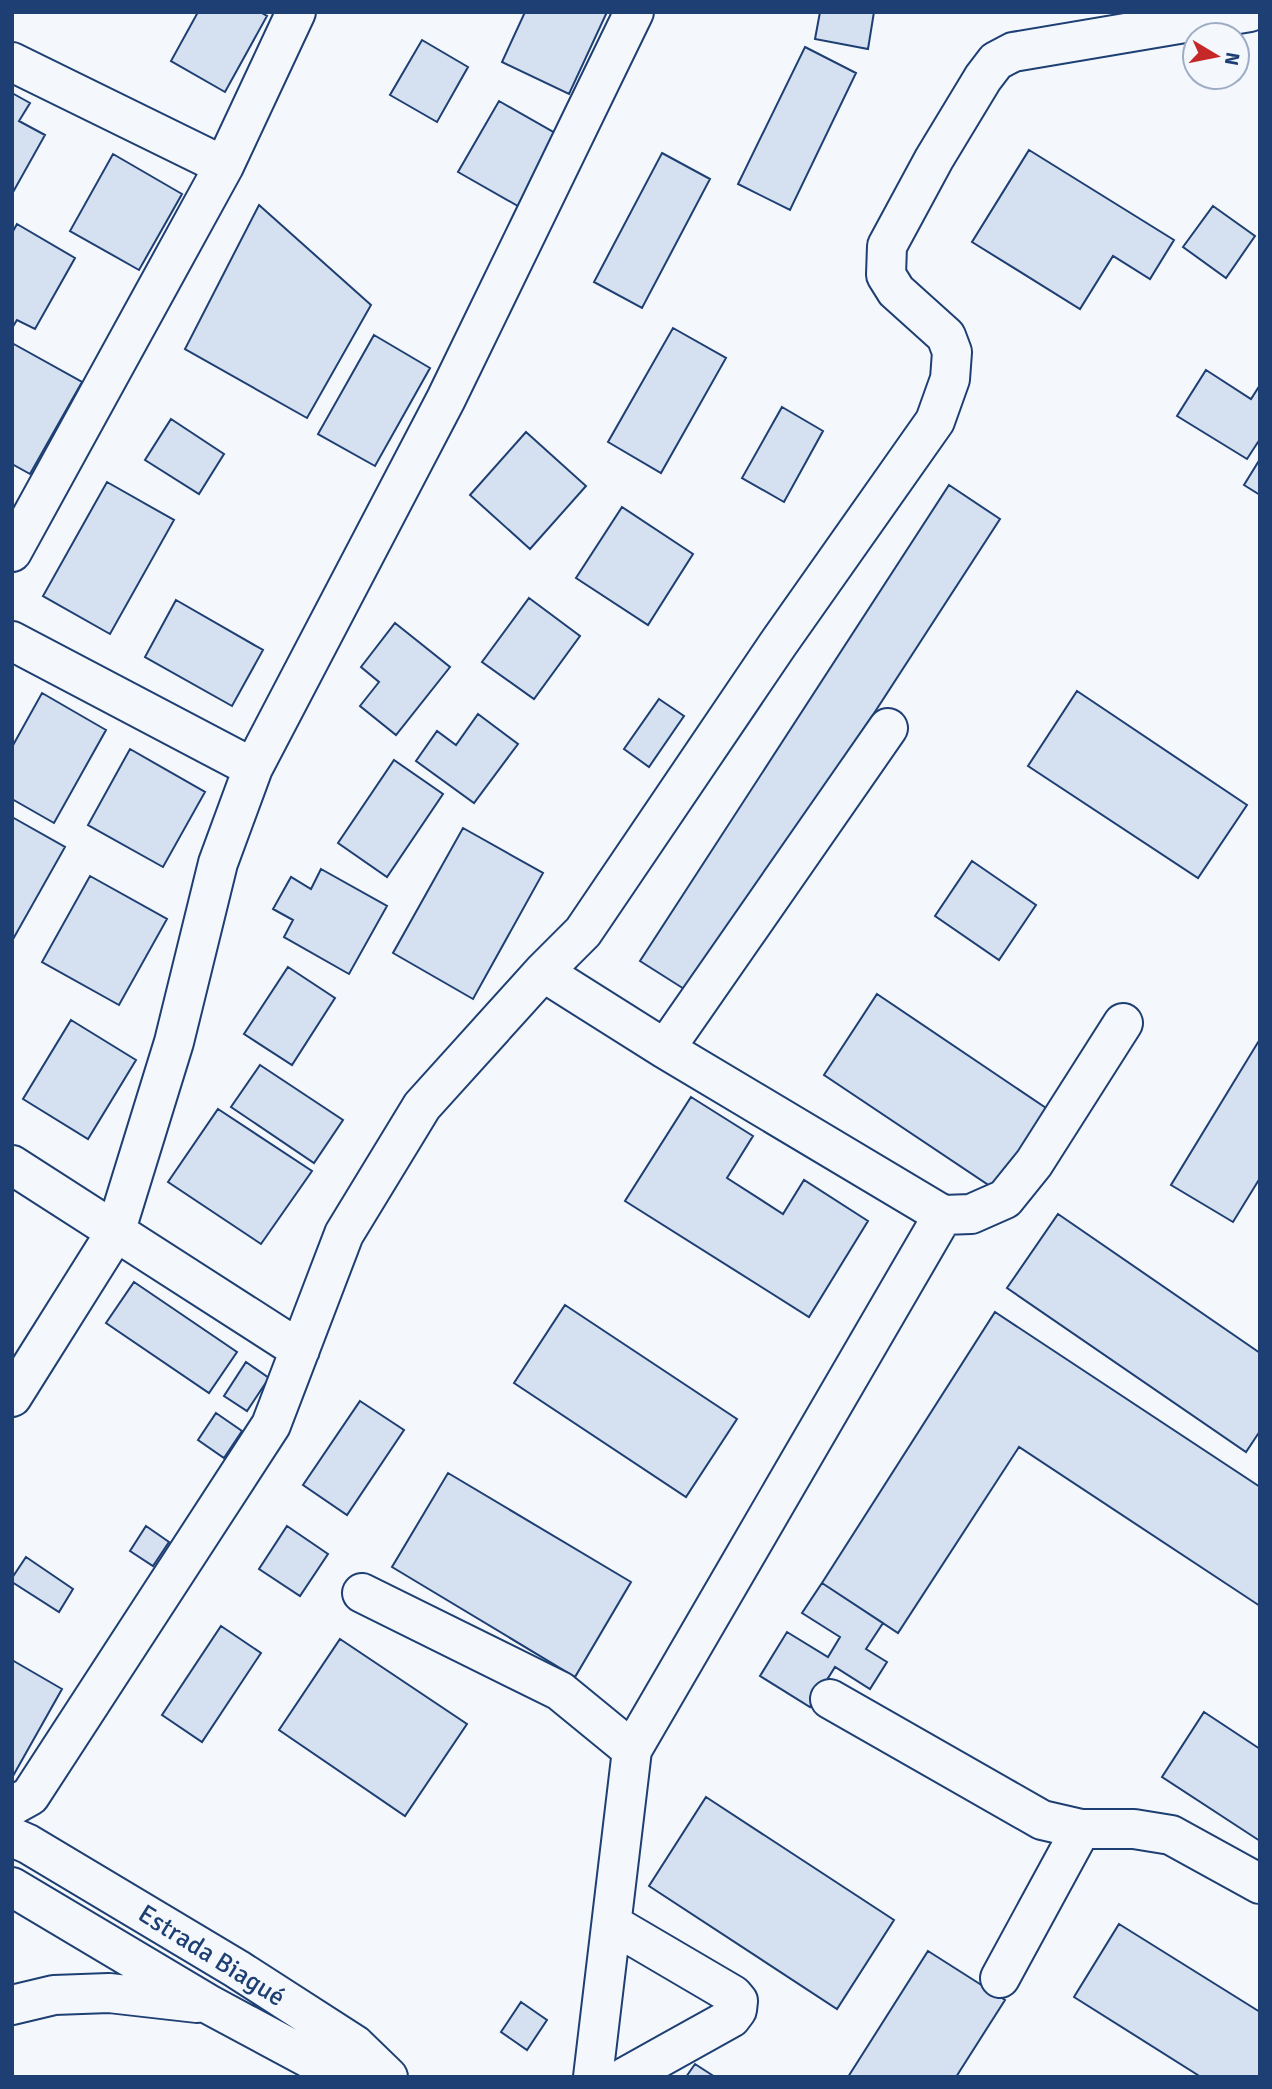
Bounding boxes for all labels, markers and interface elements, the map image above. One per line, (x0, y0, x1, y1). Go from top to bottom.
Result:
north arrow (1181, 21, 1251, 91)
text: N (1219, 50, 1245, 67)
street label: Estrada Biagué (132, 1898, 291, 2014)

